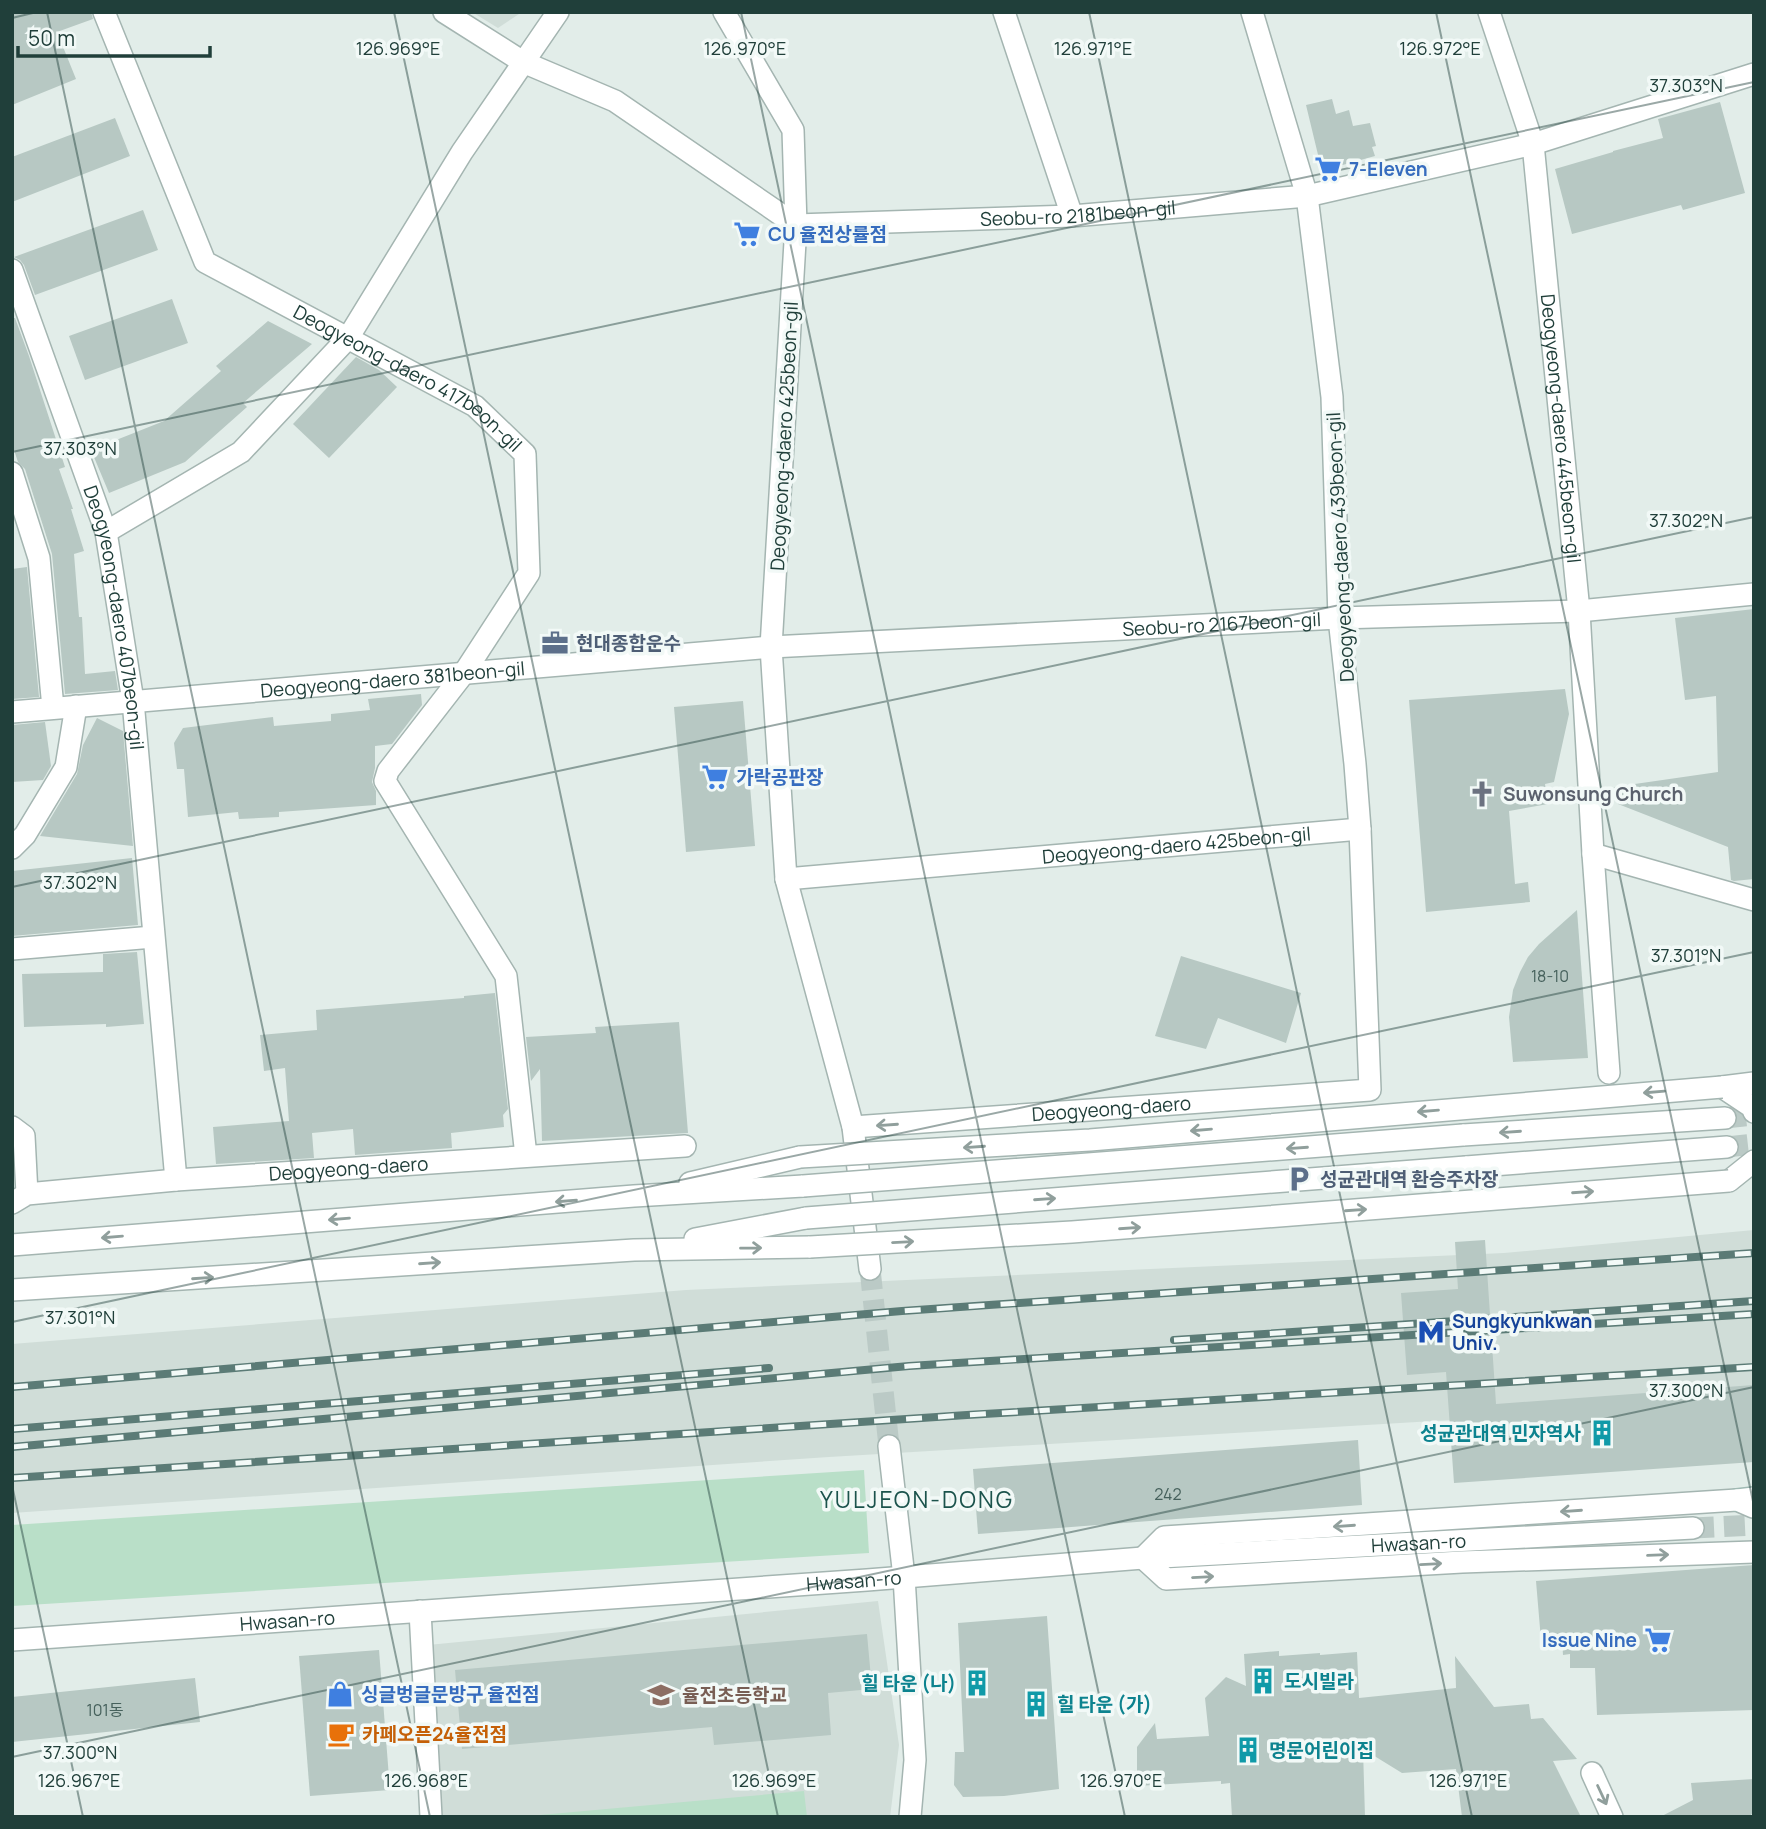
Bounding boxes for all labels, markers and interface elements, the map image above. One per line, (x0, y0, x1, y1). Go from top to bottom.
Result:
scale bar (18, 14, 210, 58)
text: 50 m (28, 24, 75, 52)
text: 126.969°E (356, 36, 440, 60)
text: 126.970°E (704, 36, 786, 60)
text: 126.971°E (1054, 36, 1132, 60)
text: 126.972°E (1399, 36, 1481, 60)
text: 37.303°N (1649, 73, 1723, 97)
supermarket icon: 7-Eleven (1313, 154, 1343, 184)
place label: 7-Eleven (1349, 156, 1428, 182)
street label: Seobu-ro 2181beon-gil (980, 194, 1177, 232)
supermarket icon: CU 율전상률점 (732, 219, 762, 249)
place label: CU 율전상률점 (768, 221, 887, 247)
street label: Deogyeong-daero 445beon-gil (1535, 293, 1587, 564)
street label: Deogyeong-daero 417beon-gil (289, 299, 528, 457)
street label: Deogyeong-daero 425beon-gil (764, 301, 804, 571)
street label: Deogyeong-daero 439beon-gil (1320, 412, 1360, 682)
text: 37.303°N (43, 436, 117, 460)
street label: Deogyeong-daero 407beon-gil (77, 482, 150, 751)
text: 37.302°N (1649, 508, 1723, 532)
street label: Seobu-ro 2167beon-gil (1122, 606, 1322, 642)
office icon: 현대종합운수 (540, 628, 570, 658)
place label: 현대종합운수 (576, 630, 681, 656)
street label: Deogyeong-daero 381beon-gil (259, 655, 526, 704)
supermarket icon: 가락공판장 (700, 762, 730, 792)
place label: 가락공판장 (736, 764, 823, 790)
church icon: Suwonsung Church (1467, 779, 1497, 809)
place label: Suwonsung Church (1503, 781, 1683, 807)
street label: Deogyeong-daero 425beon-gil (1041, 820, 1312, 870)
text: 37.302°N (43, 870, 117, 894)
text: 37.301°N (1651, 943, 1721, 967)
house number: 18-10 (1531, 965, 1569, 987)
one-way arrow (1643, 1086, 1666, 1099)
street label: Deogyeong-daero (1031, 1090, 1192, 1127)
one-way arrow (1417, 1105, 1439, 1118)
one-way arrow (876, 1119, 898, 1132)
one-way arrow (1190, 1124, 1213, 1137)
one-way arrow (1499, 1126, 1522, 1139)
one-way arrow (963, 1141, 986, 1154)
one-way arrow (1286, 1142, 1309, 1155)
street label: Deogyeong-daero (268, 1150, 429, 1187)
parking icon: 성균관대역 환승주차장 (1284, 1164, 1314, 1194)
place label: 성균관대역 환승주차장 (1320, 1166, 1499, 1192)
one-way arrow (1571, 1185, 1594, 1198)
one-way arrow (1033, 1192, 1056, 1205)
one-way arrow (555, 1195, 577, 1208)
one-way arrow (1345, 1203, 1367, 1216)
one-way arrow (328, 1213, 351, 1226)
one-way arrow (1118, 1221, 1140, 1234)
one-way arrow (101, 1231, 124, 1244)
one-way arrow (891, 1235, 914, 1248)
one-way arrow (740, 1241, 763, 1255)
one-way arrow (418, 1257, 441, 1270)
one-way arrow (191, 1271, 214, 1284)
text: 37.301°N (45, 1305, 115, 1329)
place label: Sungkyunkwan Univ. (1452, 1308, 1592, 1356)
metro station icon: Sungkyunkwan Univ. (1416, 1317, 1446, 1347)
text: 37.300°N (1649, 1378, 1723, 1402)
building icon: 성균관대역 민자역사 (1587, 1418, 1617, 1448)
place label: 성균관대역 민자역사 (1420, 1420, 1582, 1446)
district label: YULJEON-DONG (820, 1483, 1014, 1515)
house number: 242 (1154, 1483, 1182, 1505)
one-way arrow (1560, 1505, 1583, 1518)
one-way arrow (1333, 1519, 1356, 1532)
street label: Hwasan-ro (1370, 1527, 1467, 1559)
one-way arrow (1646, 1548, 1669, 1561)
one-way arrow (1419, 1557, 1441, 1570)
street label: Hwasan-ro (805, 1564, 902, 1597)
one-way arrow (1192, 1570, 1215, 1583)
street label: Hwasan-ro (239, 1604, 336, 1637)
supermarket icon: Issue Nine (1643, 1625, 1673, 1655)
place label: Issue Nine (1542, 1627, 1637, 1653)
building icon: 도시빌라 (1248, 1666, 1278, 1696)
building icon: 힐 타운 (나) (962, 1668, 992, 1698)
place label: 도시빌라 (1284, 1668, 1354, 1694)
place label: 힐 타운 (나) (861, 1670, 956, 1696)
shop icon: 싱글벙글문방구 율전점 (325, 1679, 355, 1709)
school or university icon: 율전초등학교 (646, 1680, 676, 1710)
place label: 싱글벙글문방구 율전점 (361, 1681, 540, 1707)
place label: 율전초등학교 (682, 1682, 787, 1708)
building icon: 힐 타운 (가) (1021, 1689, 1051, 1719)
place label: 힐 타운 (가) (1057, 1691, 1152, 1717)
house number: 101동 (87, 1699, 124, 1721)
cafe icon: 카페오픈24율전점 (326, 1719, 356, 1749)
place label: 카페오픈24율전점 (362, 1721, 507, 1747)
building icon: 명문어린이집 (1233, 1735, 1263, 1765)
place label: 명문어린이집 (1269, 1737, 1374, 1763)
text: 37.300°N (43, 1740, 117, 1764)
text: 126.967°E (38, 1768, 120, 1792)
text: 126.968°E (384, 1768, 468, 1792)
text: 126.969°E (732, 1768, 816, 1792)
text: 126.970°E (1080, 1768, 1162, 1792)
text: 126.971°E (1429, 1768, 1507, 1792)
one-way arrow (1596, 1784, 1609, 1805)

